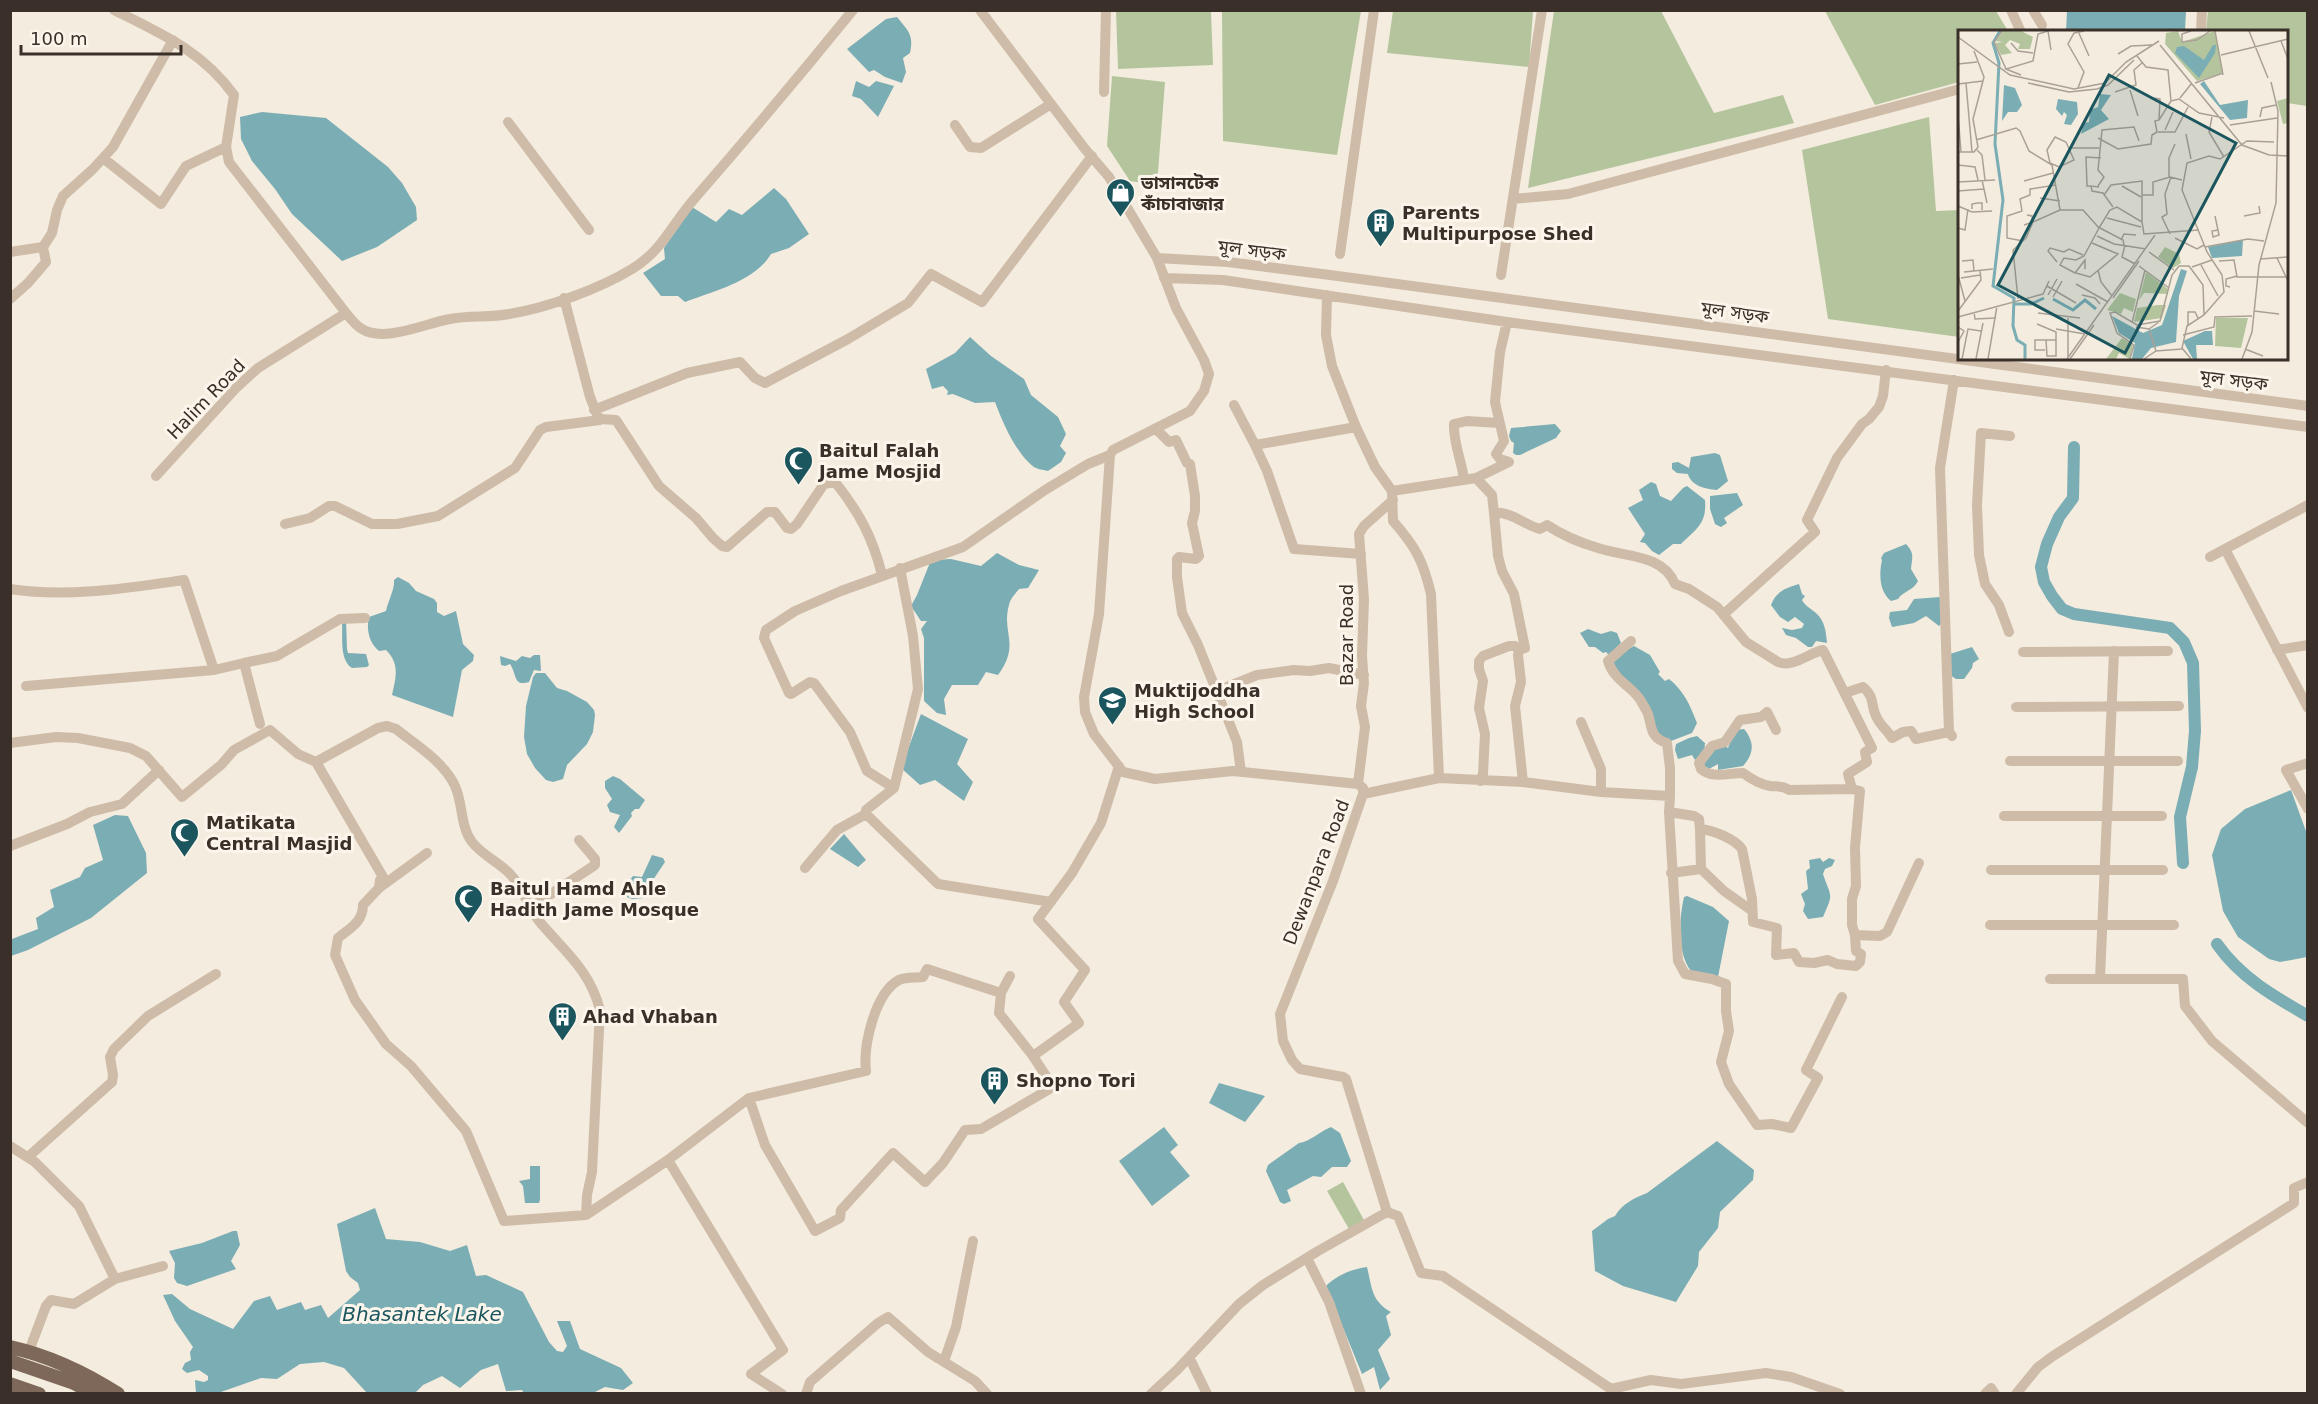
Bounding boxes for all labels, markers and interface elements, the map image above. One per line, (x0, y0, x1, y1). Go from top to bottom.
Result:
scale bar (21, 18, 182, 56)
text: 100 m (30, 28, 88, 49)
inset map (1958, 30, 2288, 360)
place label: ভাসানটেক কাঁচাবাজার (1140, 172, 1225, 214)
shop icon: ভাসানটেক কাঁচাবাজার (1104, 176, 1136, 218)
place label: Parents Multipurpose Shed (1402, 202, 1594, 244)
building icon: Parents Multipurpose Shed (1365, 206, 1397, 248)
street label: মূল সড়ক (1216, 235, 1288, 266)
street label: মূল সড়ক (1699, 297, 1771, 328)
street label: Halim Road (163, 355, 249, 443)
street label: মূল সড়ক (2198, 365, 2270, 396)
place label: Baitul Falah Jame Mosjid (817, 440, 941, 482)
mosque icon: Baitul Falah Jame Mosjid (782, 444, 814, 486)
street label: Bazar Road (1336, 584, 1357, 686)
place label: Muktijoddha High School (1134, 680, 1261, 722)
school or university icon: Muktijoddha High School (1097, 684, 1129, 726)
street label: Dewanpara Road (1279, 796, 1353, 948)
place label: Matikata Central Masjid (206, 812, 352, 854)
mosque icon: Matikata Central Masjid (169, 816, 201, 858)
place label: Baitul Hamd Ahle Hadith Jame Mosque (490, 878, 699, 920)
mosque icon: Baitul Hamd Ahle Hadith Jame Mosque (453, 882, 485, 924)
building icon: Ahad Vhaban (546, 1000, 578, 1042)
place label: Ahad Vhaban (583, 1006, 718, 1027)
building icon: Shopno Tori (979, 1064, 1011, 1106)
place label: Shopno Tori (1016, 1070, 1136, 1091)
water label: Bhasantek Lake (342, 1302, 502, 1326)

